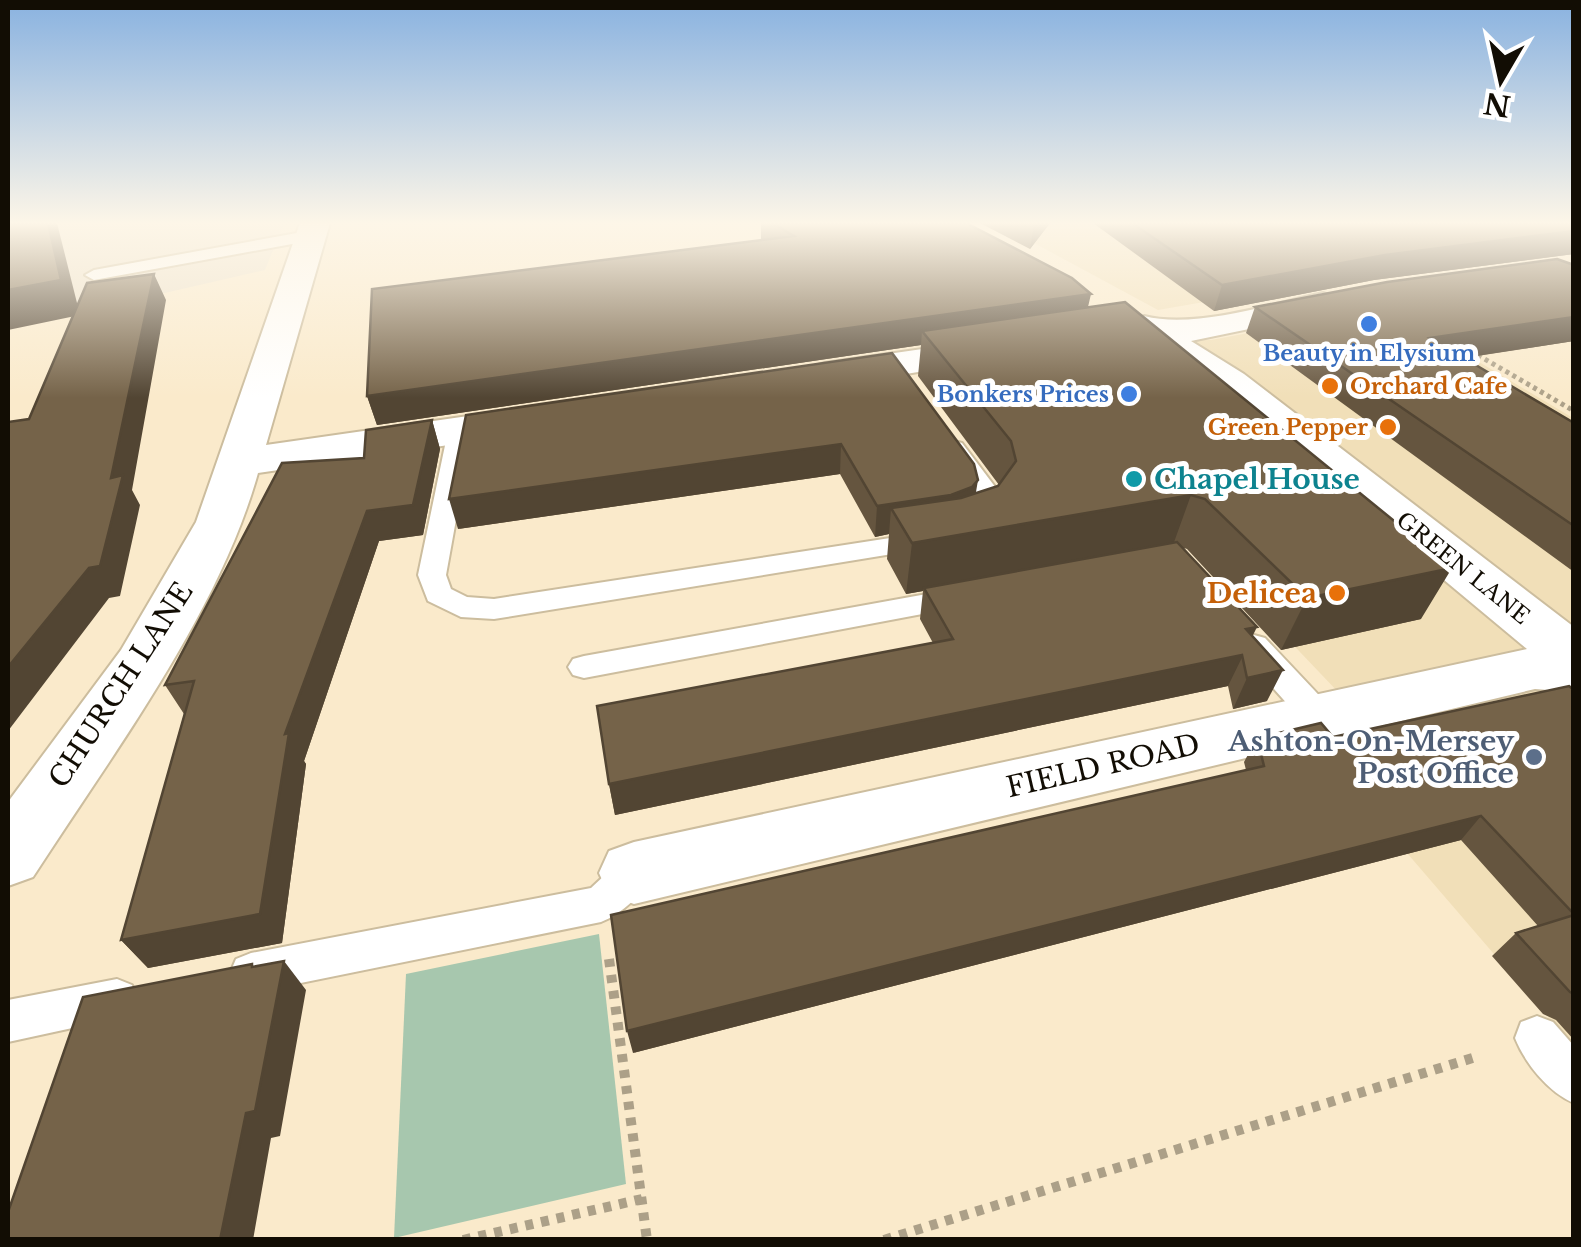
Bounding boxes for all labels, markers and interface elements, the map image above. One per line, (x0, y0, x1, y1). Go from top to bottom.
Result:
north arrow (1451, 30, 1551, 130)
text: N (1481, 85, 1513, 124)
marker: Beauty in Elysium (1358, 313, 1380, 335)
place label: Beauty in Elysium (1263, 340, 1475, 367)
place label: Orchard Cafe (1350, 373, 1507, 400)
marker: Orchard Cafe (1319, 375, 1341, 397)
place label: Bonkers Prices (937, 381, 1109, 408)
marker: Bonkers Prices (1118, 383, 1140, 405)
place label: Green Pepper (1208, 414, 1368, 441)
marker: Green Pepper (1377, 416, 1399, 438)
place label: Chapel House (1154, 462, 1360, 497)
marker: Chapel House (1123, 468, 1145, 490)
street label: GREEN LANE (1391, 506, 1535, 630)
street label: CHURCH LANE (41, 576, 201, 794)
place label: Delicea (1207, 576, 1317, 611)
marker: Delicea (1326, 582, 1348, 604)
place label: Ashton-On-Mersey Post Office (1227, 724, 1515, 791)
street label: FIELD ROAD (1003, 727, 1203, 805)
marker: Ashton-On-Mersey Post Office (1523, 746, 1545, 768)

